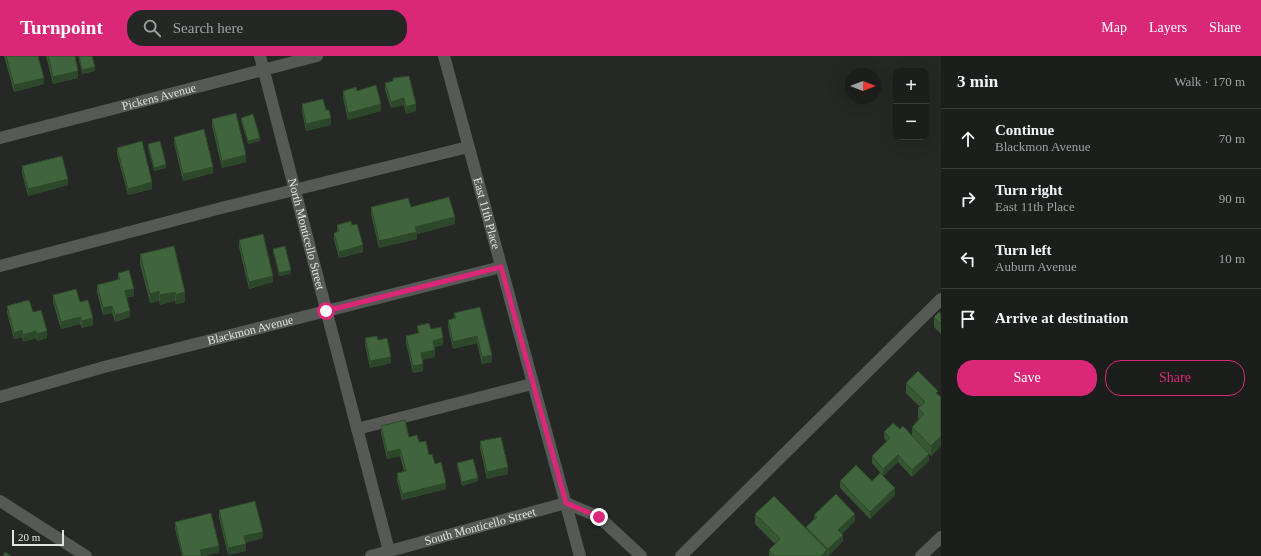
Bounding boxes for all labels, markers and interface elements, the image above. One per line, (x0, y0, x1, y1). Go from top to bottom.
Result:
search box (127, 10, 407, 46)
text: Turnpoint (20, 17, 103, 38)
icon: search (141, 17, 163, 39)
text: Search here (173, 20, 243, 36)
text: Map (1101, 20, 1127, 35)
text: Layers (1149, 20, 1187, 35)
text: Share (1209, 20, 1241, 35)
north arrow (845, 68, 881, 104)
map controls (893, 68, 929, 140)
button: + (893, 68, 929, 104)
text: 3 min (957, 72, 998, 91)
text: Walk · 170 m (1174, 74, 1245, 89)
street label: Pickens Avenue (120, 81, 197, 113)
button: − (893, 104, 929, 140)
text: Continue (995, 122, 1054, 138)
icon: ahead (957, 128, 979, 150)
text: 70 m (1219, 131, 1245, 146)
text: Blackmon Avenue (995, 139, 1090, 154)
street label: East 11th Place (470, 176, 503, 251)
street label: North Monticello Street (285, 177, 328, 292)
text: Turn right (995, 182, 1062, 198)
icon: right (957, 188, 979, 210)
text: 90 m (1219, 191, 1245, 206)
text: East 11th Place (995, 199, 1075, 214)
text: Turn left (995, 242, 1052, 258)
icon: left (957, 248, 979, 270)
text: 10 m (1219, 251, 1245, 266)
text: Auburn Avenue (995, 259, 1077, 274)
route start (317, 302, 335, 320)
icon: arrive (957, 308, 979, 330)
text: Arrive at destination (995, 310, 1128, 326)
street label: Blackmon Avenue (206, 313, 295, 348)
button: Save (957, 360, 1097, 396)
button: Share (1105, 360, 1245, 396)
street label: South Monticello Street (423, 504, 538, 548)
route end (590, 508, 608, 526)
scale bar (12, 528, 64, 547)
text: 20 m (18, 531, 40, 543)

